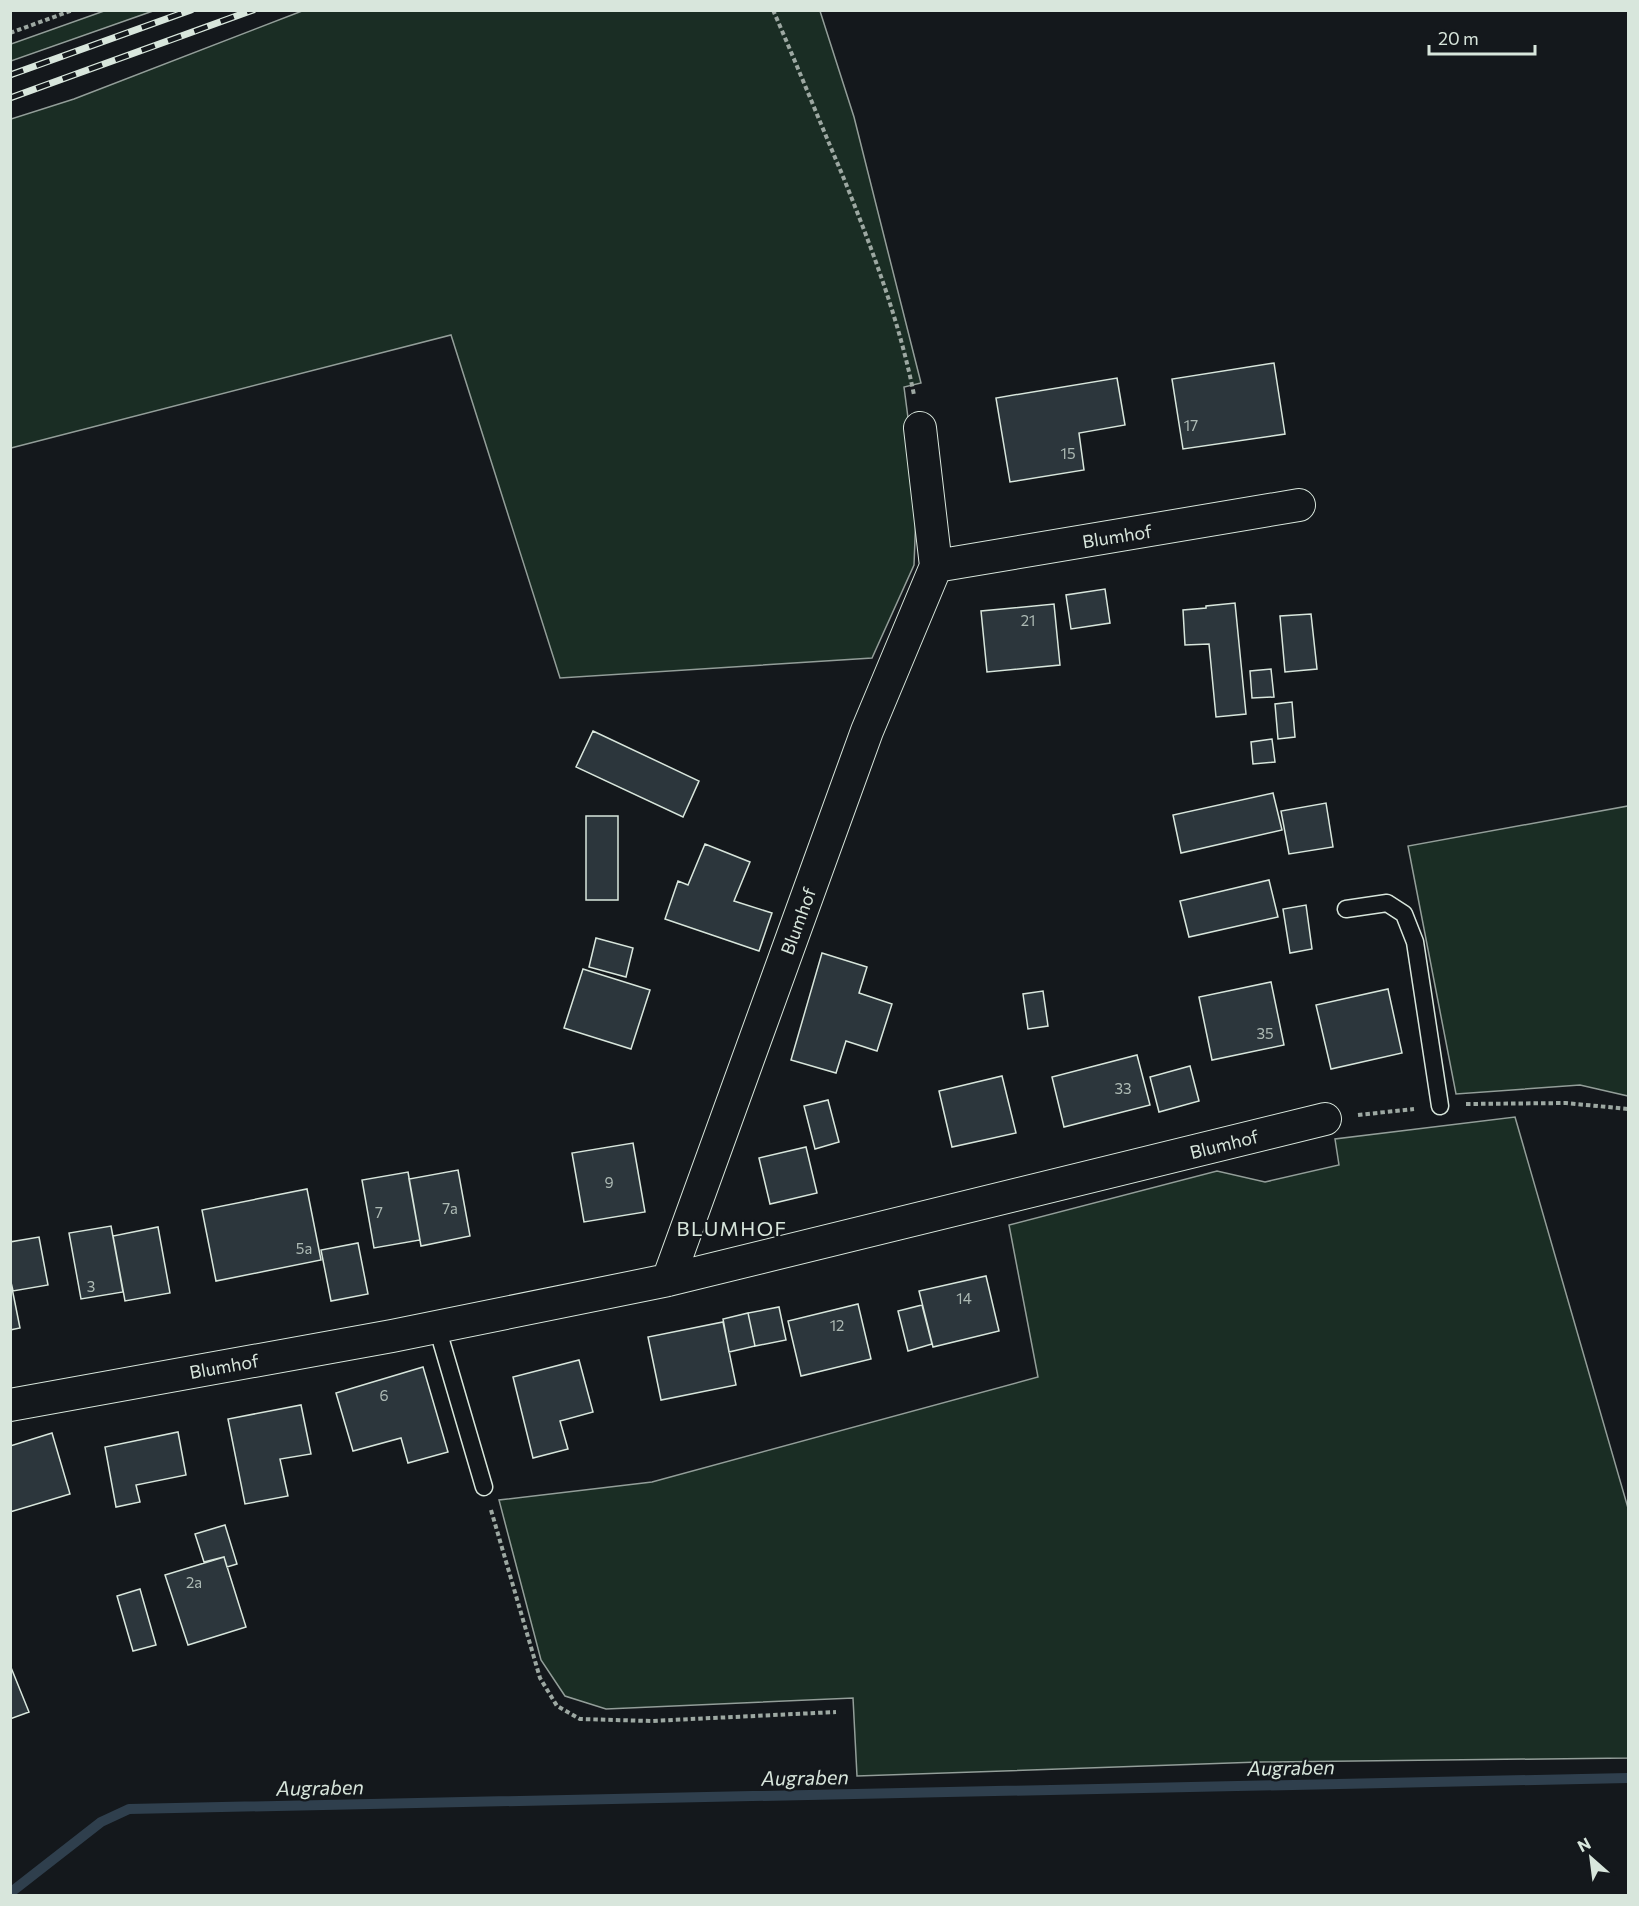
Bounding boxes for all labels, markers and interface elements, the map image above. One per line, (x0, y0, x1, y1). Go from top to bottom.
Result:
scale bar (1429, 18, 1536, 56)
text: 20 m (1438, 27, 1479, 49)
house number: 17 (1184, 416, 1198, 434)
house number: 15 (1060, 444, 1076, 462)
street label: Blumhof (1081, 520, 1154, 552)
house number: 21 (1021, 611, 1035, 629)
street label: Blumhof (776, 884, 821, 958)
house number: 35 (1256, 1024, 1274, 1042)
house number: 33 (1114, 1079, 1132, 1097)
street label: Blumhof (1187, 1125, 1261, 1163)
house number: 9 (604, 1173, 614, 1191)
house number: 7a (442, 1199, 458, 1217)
house number: 7 (375, 1203, 383, 1221)
district label: BLUMHOF (677, 1216, 788, 1240)
house number: 5a (296, 1239, 312, 1257)
house number: 3 (87, 1277, 95, 1295)
house number: 14 (956, 1289, 972, 1307)
house number: 12 (830, 1316, 844, 1334)
street label: Blumhof (188, 1349, 261, 1383)
house number: 6 (379, 1386, 389, 1404)
house number: 2a (186, 1573, 202, 1591)
water label: Augraben (1246, 1754, 1335, 1780)
water label: Augraben (760, 1764, 849, 1790)
water label: Augraben (275, 1774, 364, 1800)
north arrow (1561, 1828, 1621, 1888)
text: N (1574, 1833, 1593, 1856)

